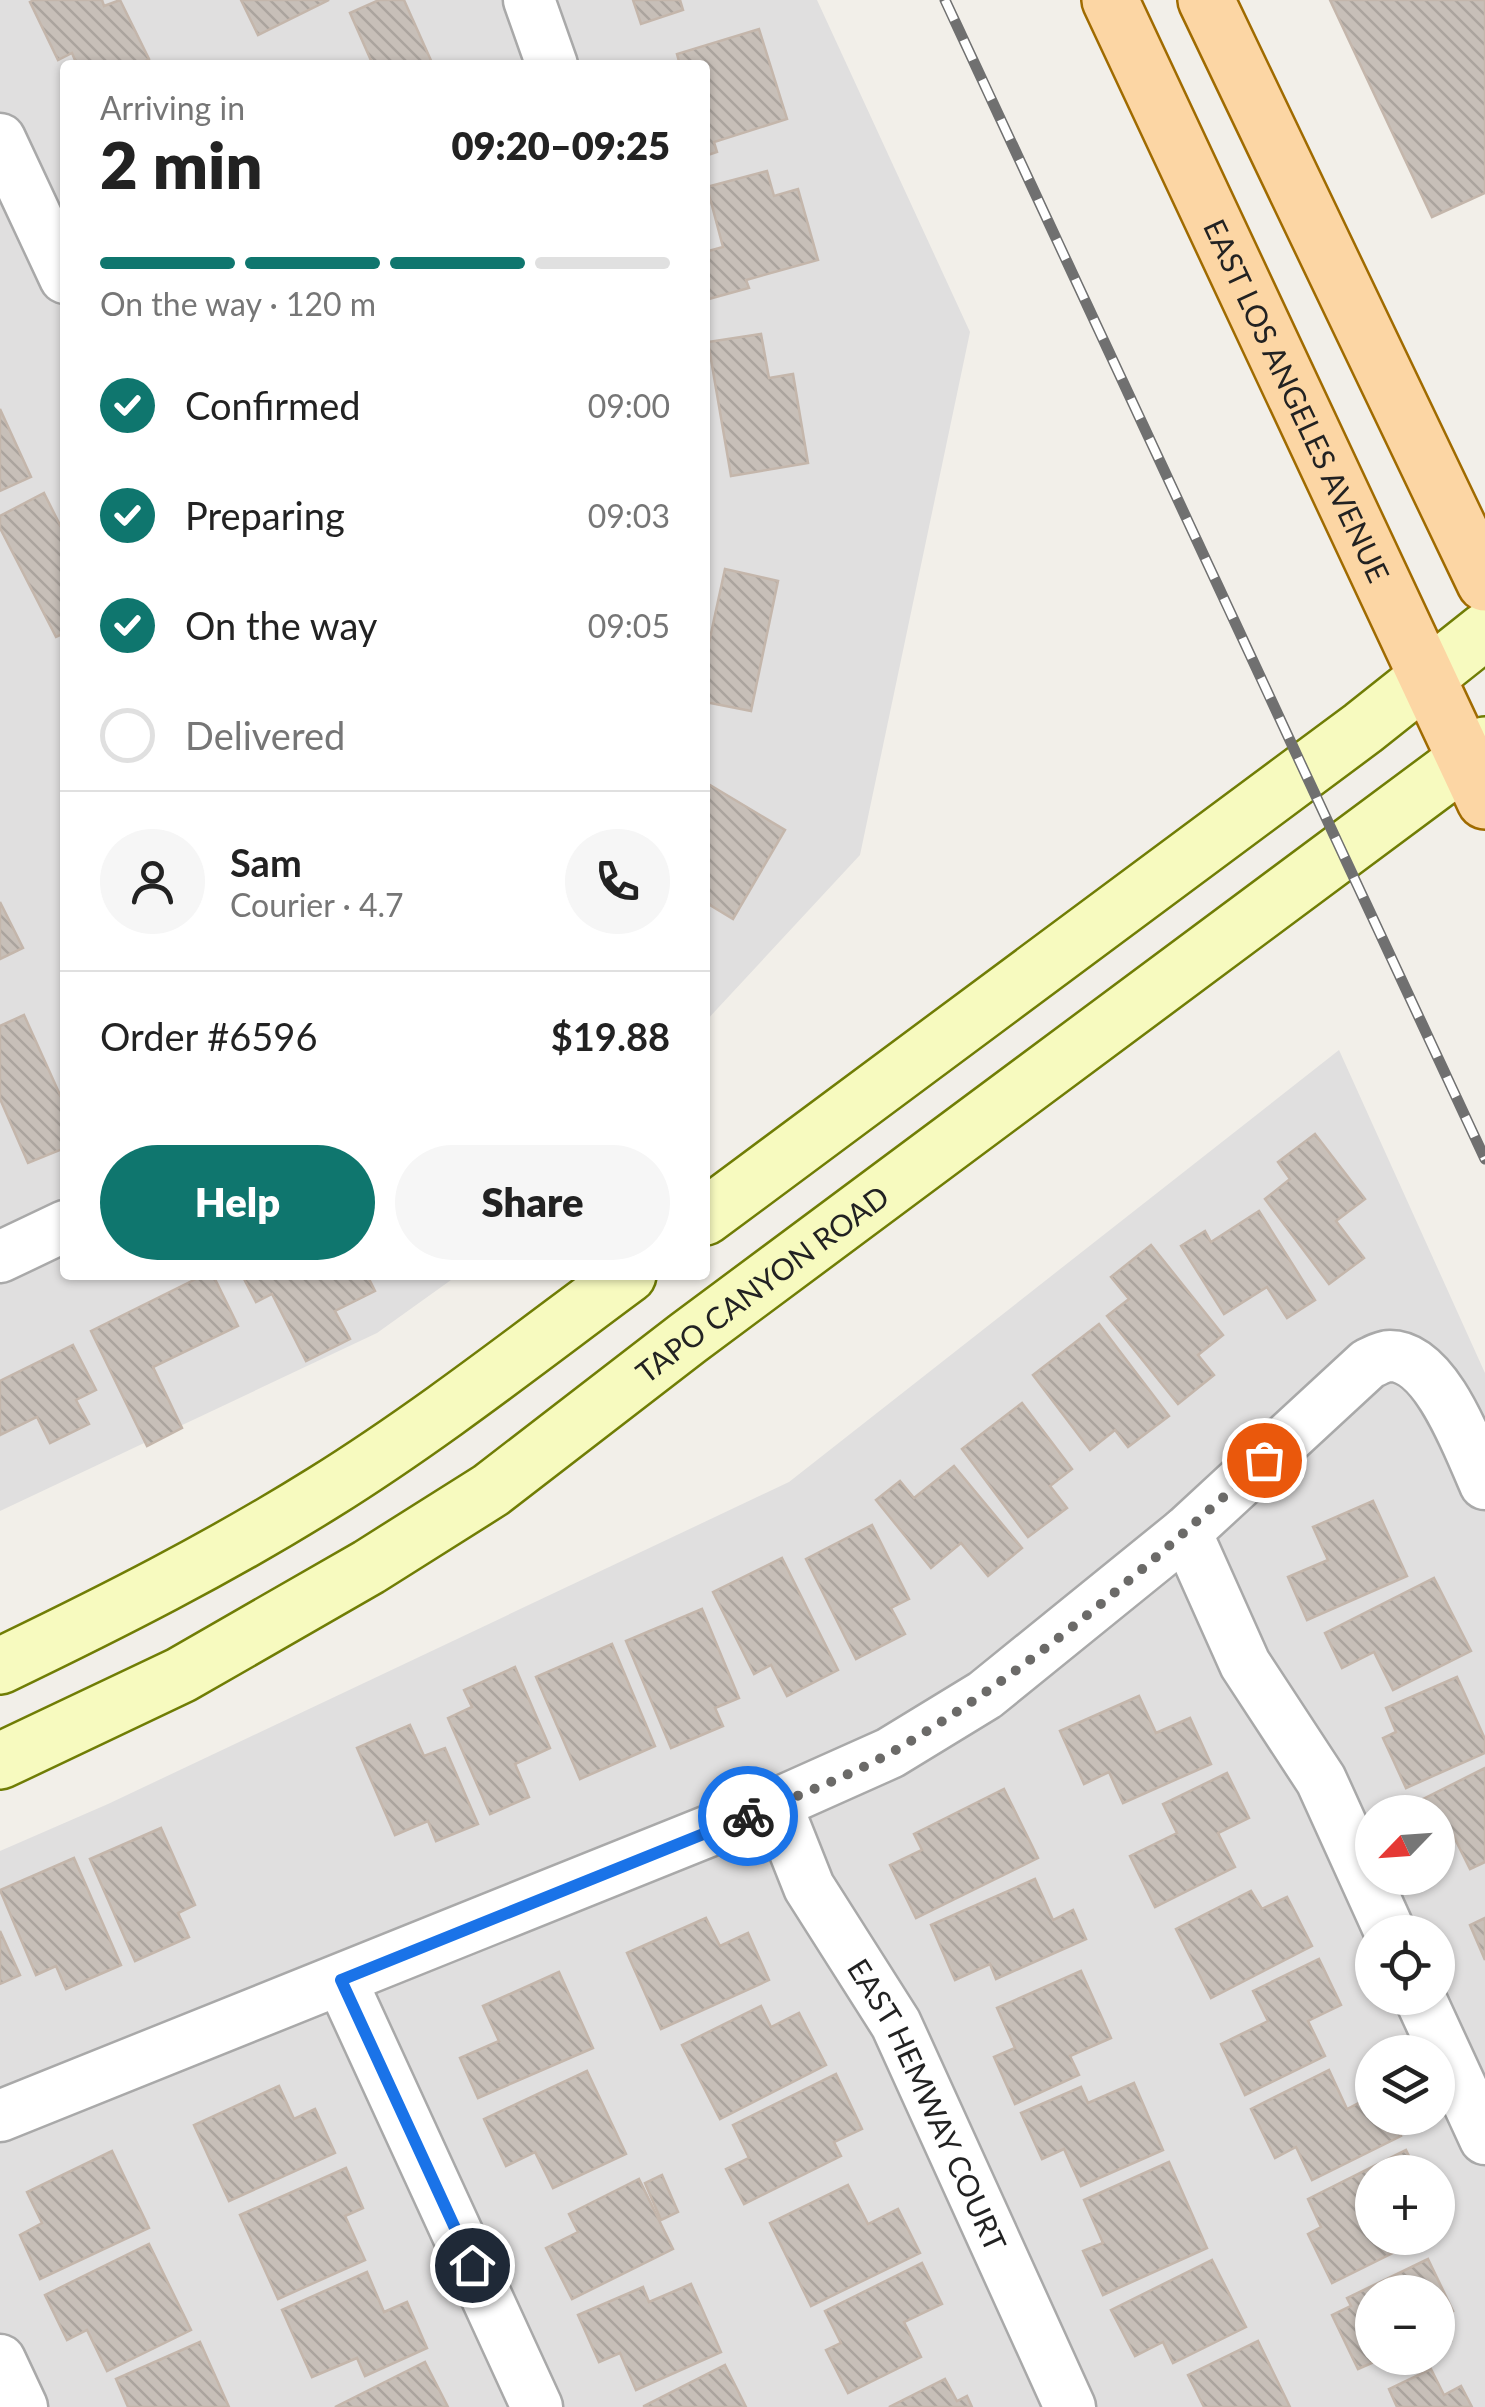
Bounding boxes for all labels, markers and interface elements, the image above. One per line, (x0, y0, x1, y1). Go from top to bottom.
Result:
text: Arriving in (100, 88, 245, 127)
text: 09:20–09:25 (451, 122, 670, 168)
text: 2 min (100, 125, 262, 203)
street label: EAST LOS ANGELES AVENUE (1197, 213, 1398, 588)
text: On the way · 120 m (100, 284, 376, 323)
icon: check (100, 378, 155, 433)
text: Confirmed (185, 382, 361, 428)
text: 09:00 (588, 386, 670, 425)
icon: check (100, 488, 155, 543)
text: Preparing (185, 492, 345, 538)
text: 09:03 (588, 496, 670, 535)
icon: check (100, 598, 155, 653)
text: On the way (185, 602, 377, 648)
text: 09:05 (588, 606, 670, 645)
text: Delivered (185, 712, 345, 758)
button: person (100, 829, 205, 934)
button: phone (565, 829, 670, 934)
text: Sam (230, 839, 302, 885)
text: Courier · 4.7 (230, 885, 404, 924)
text: Order #6596 (100, 1013, 317, 1059)
text: $19.88 (551, 1013, 670, 1059)
button: Help (100, 1145, 375, 1260)
button: Share (395, 1145, 670, 1260)
street label: TAPO CANYON ROAD (628, 1177, 895, 1390)
pin (1222, 1418, 1307, 1503)
icon: bag (1237, 1433, 1292, 1488)
courier (698, 1766, 798, 1866)
icon: bike (721, 1789, 776, 1844)
north arrow (1355, 1795, 1455, 1895)
map controls (1355, 1795, 1455, 2375)
button: locate (1355, 1915, 1455, 2015)
street label: EAST HEMWAY COURT (841, 1952, 1015, 2257)
button: layers (1355, 2035, 1455, 2135)
button: + (1355, 2155, 1455, 2255)
pin (430, 2223, 515, 2308)
icon: home (445, 2238, 500, 2293)
button: − (1355, 2275, 1455, 2375)

